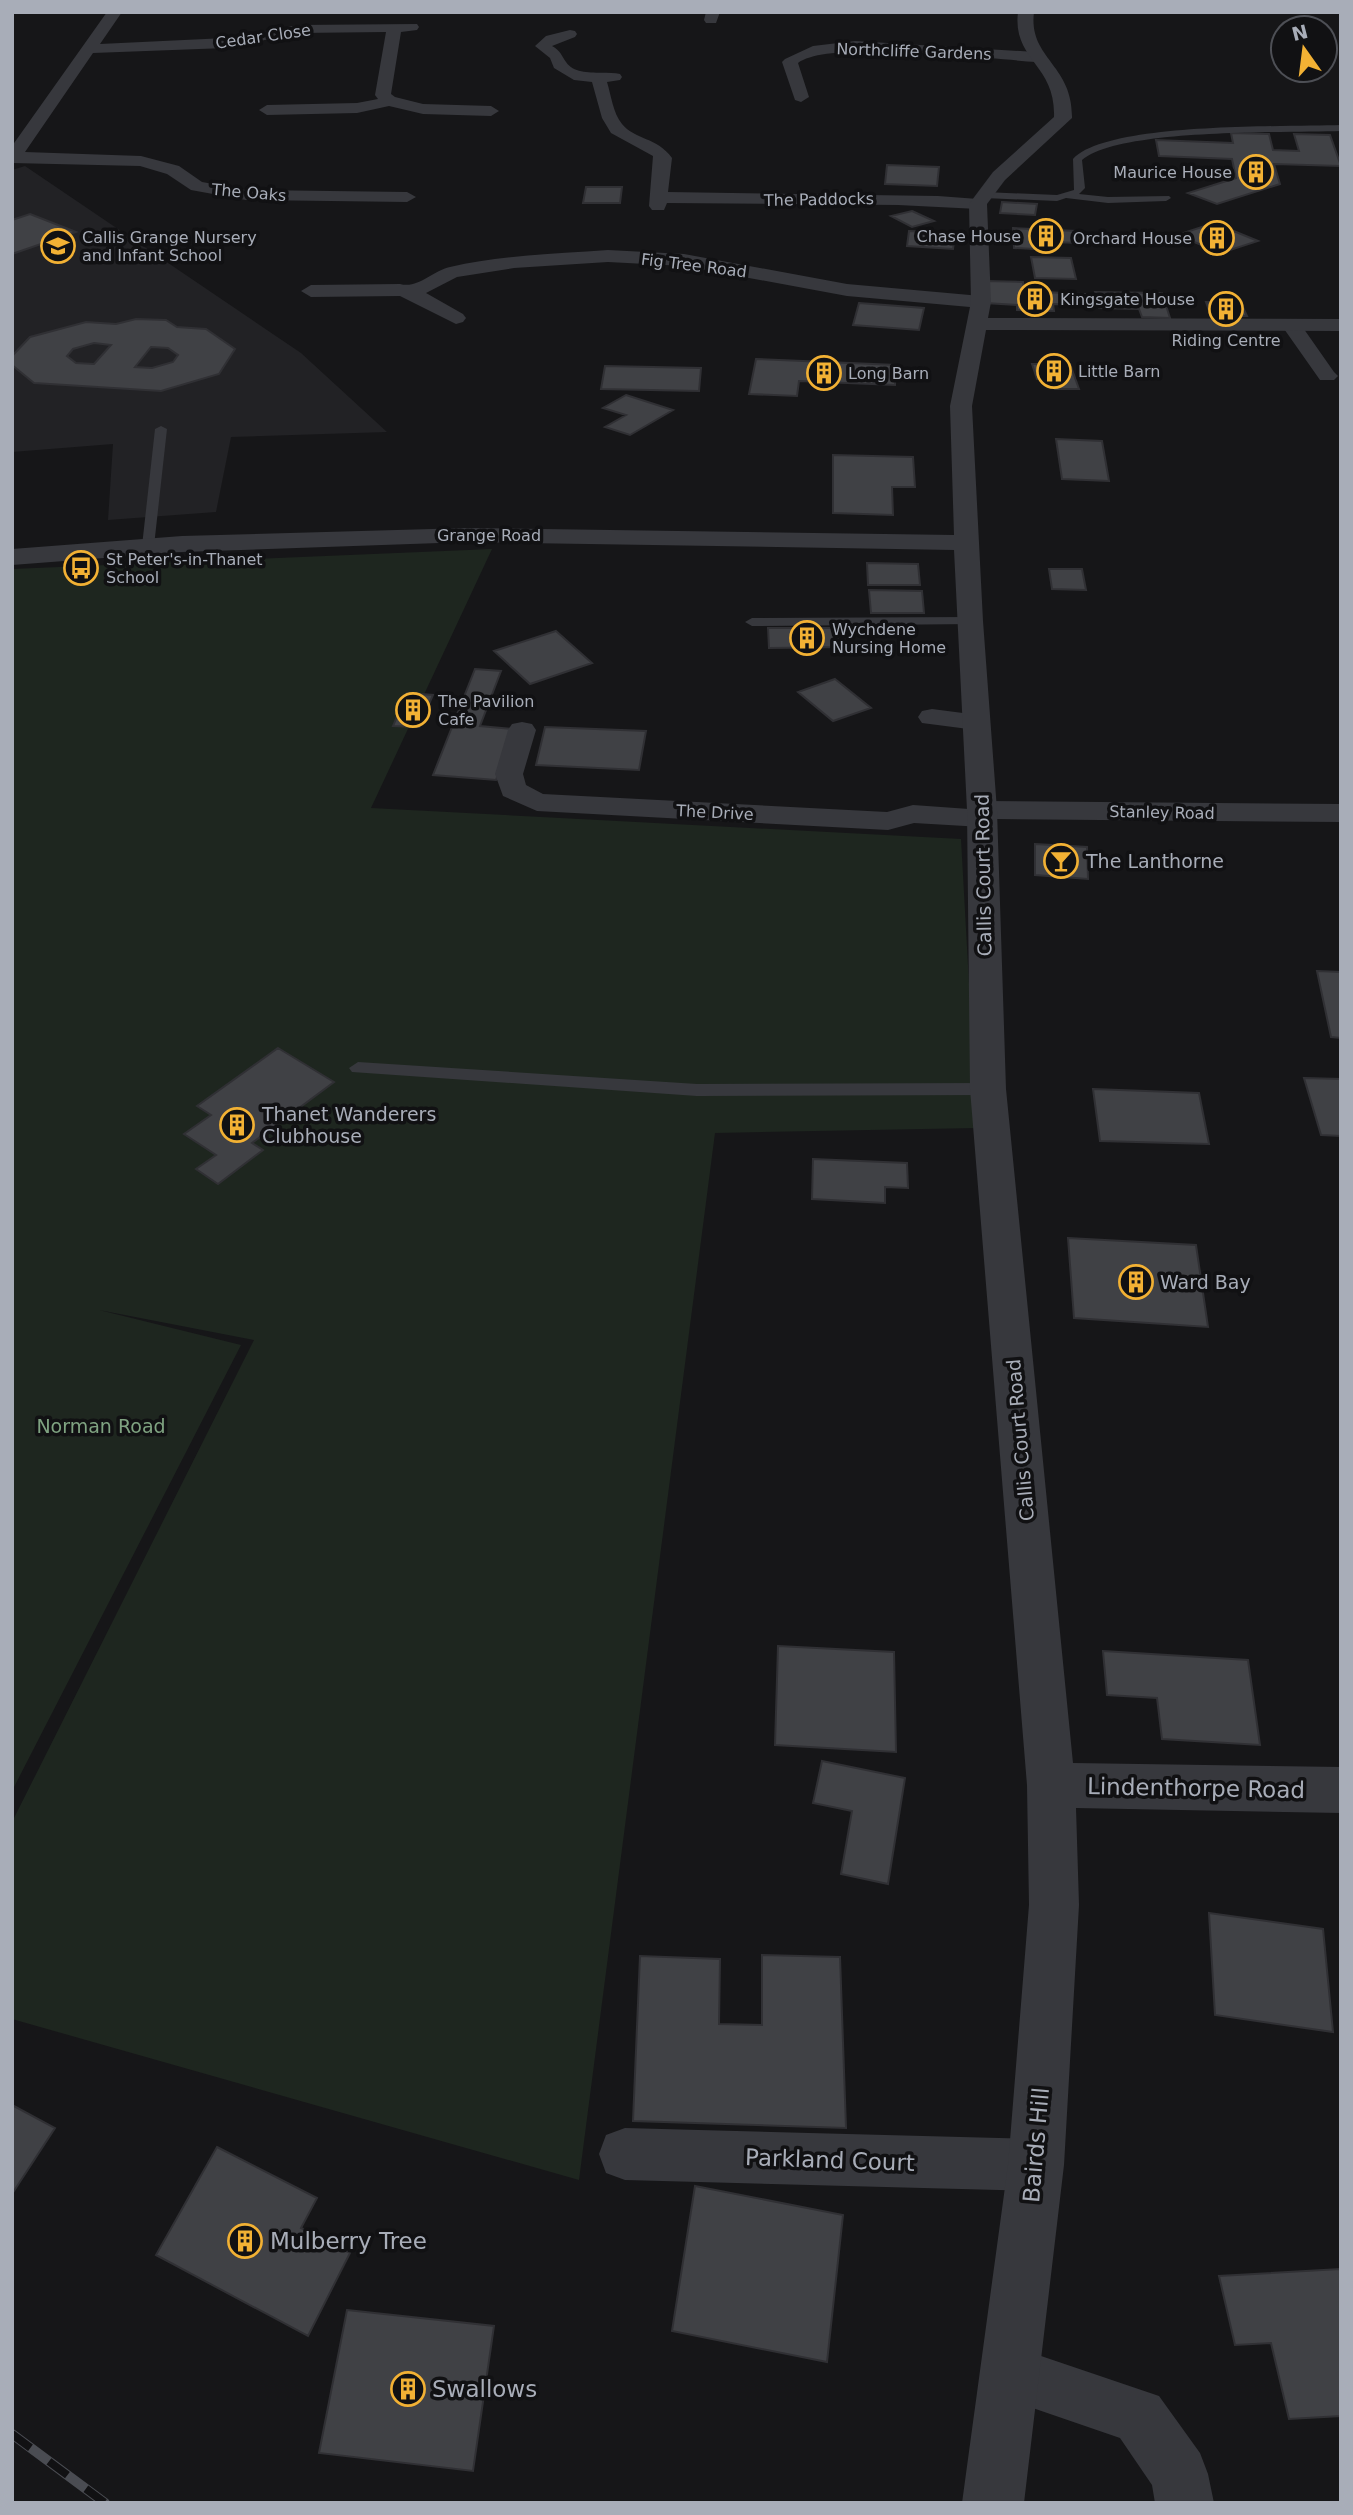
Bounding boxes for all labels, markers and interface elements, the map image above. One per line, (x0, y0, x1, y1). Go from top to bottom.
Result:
north arrow (1269, 14, 1339, 84)
street label: Cedar Close (214, 20, 312, 53)
text: N (1290, 20, 1310, 45)
street label: Northcliffe Gardens (836, 39, 992, 64)
building icon: Maurice House (1237, 153, 1275, 191)
place label: Maurice House (1113, 163, 1232, 182)
street label: The Oaks (210, 180, 287, 205)
street label: The Paddocks (763, 189, 874, 210)
building icon: Chase House (1027, 217, 1065, 255)
building icon: Orchard House (1198, 219, 1236, 257)
school or university icon: Callis Grange Nursery and Infant School (39, 227, 77, 265)
place label: Chase House (916, 227, 1021, 246)
place label: Callis Grange Nursery and Infant School (82, 228, 257, 265)
place label: Orchard House (1073, 229, 1192, 248)
street label: Fig Tree Road (640, 250, 748, 281)
building icon: Kingsgate House (1016, 280, 1054, 318)
place label: Kingsgate House (1060, 290, 1195, 309)
building icon: Riding Centre (1207, 290, 1245, 328)
place label: Riding Centre (1171, 331, 1281, 350)
building icon: Little Barn (1035, 352, 1073, 390)
building icon: Long Barn (805, 354, 843, 392)
place label: Little Barn (1078, 362, 1161, 381)
place label: Long Barn (848, 364, 929, 383)
street label: Grange Road (437, 526, 541, 545)
bus stop icon: St Peter's-in-Thanet School (62, 549, 100, 587)
place label: St Peter's-in-Thanet School (106, 550, 263, 587)
building icon: Wychdene Nursing Home (788, 619, 826, 657)
place label: Wychdene Nursing Home (832, 620, 946, 657)
building icon: The Pavilion Cafe (394, 691, 432, 729)
place label: The Pavilion Cafe (437, 692, 534, 729)
street label: Callis Court Road (971, 794, 995, 956)
street label: The Drive (675, 801, 754, 824)
street label: Stanley Road (1109, 802, 1215, 823)
bar icon: The Lanthorne (1042, 842, 1080, 880)
place label: The Lanthorne (1085, 850, 1224, 872)
place label: Thanet Wanderers Clubhouse (261, 1103, 436, 1147)
building icon: Thanet Wanderers Clubhouse (218, 1106, 256, 1144)
building icon: Ward Bay (1117, 1263, 1155, 1301)
place label: Ward Bay (1160, 1271, 1251, 1293)
street label: Callis Court Road (1002, 1358, 1038, 1522)
park label: Norman Road (36, 1415, 166, 1437)
street label: Lindenthorpe Road (1087, 1773, 1305, 1803)
street label: Bairds Hill (1018, 2086, 1054, 2204)
street label: Parkland Court (745, 2144, 915, 2176)
building icon: Mulberry Tree (226, 2222, 264, 2260)
place label: Mulberry Tree (270, 2228, 427, 2254)
building icon: Swallows (389, 2370, 427, 2408)
place label: Swallows (432, 2376, 537, 2402)

